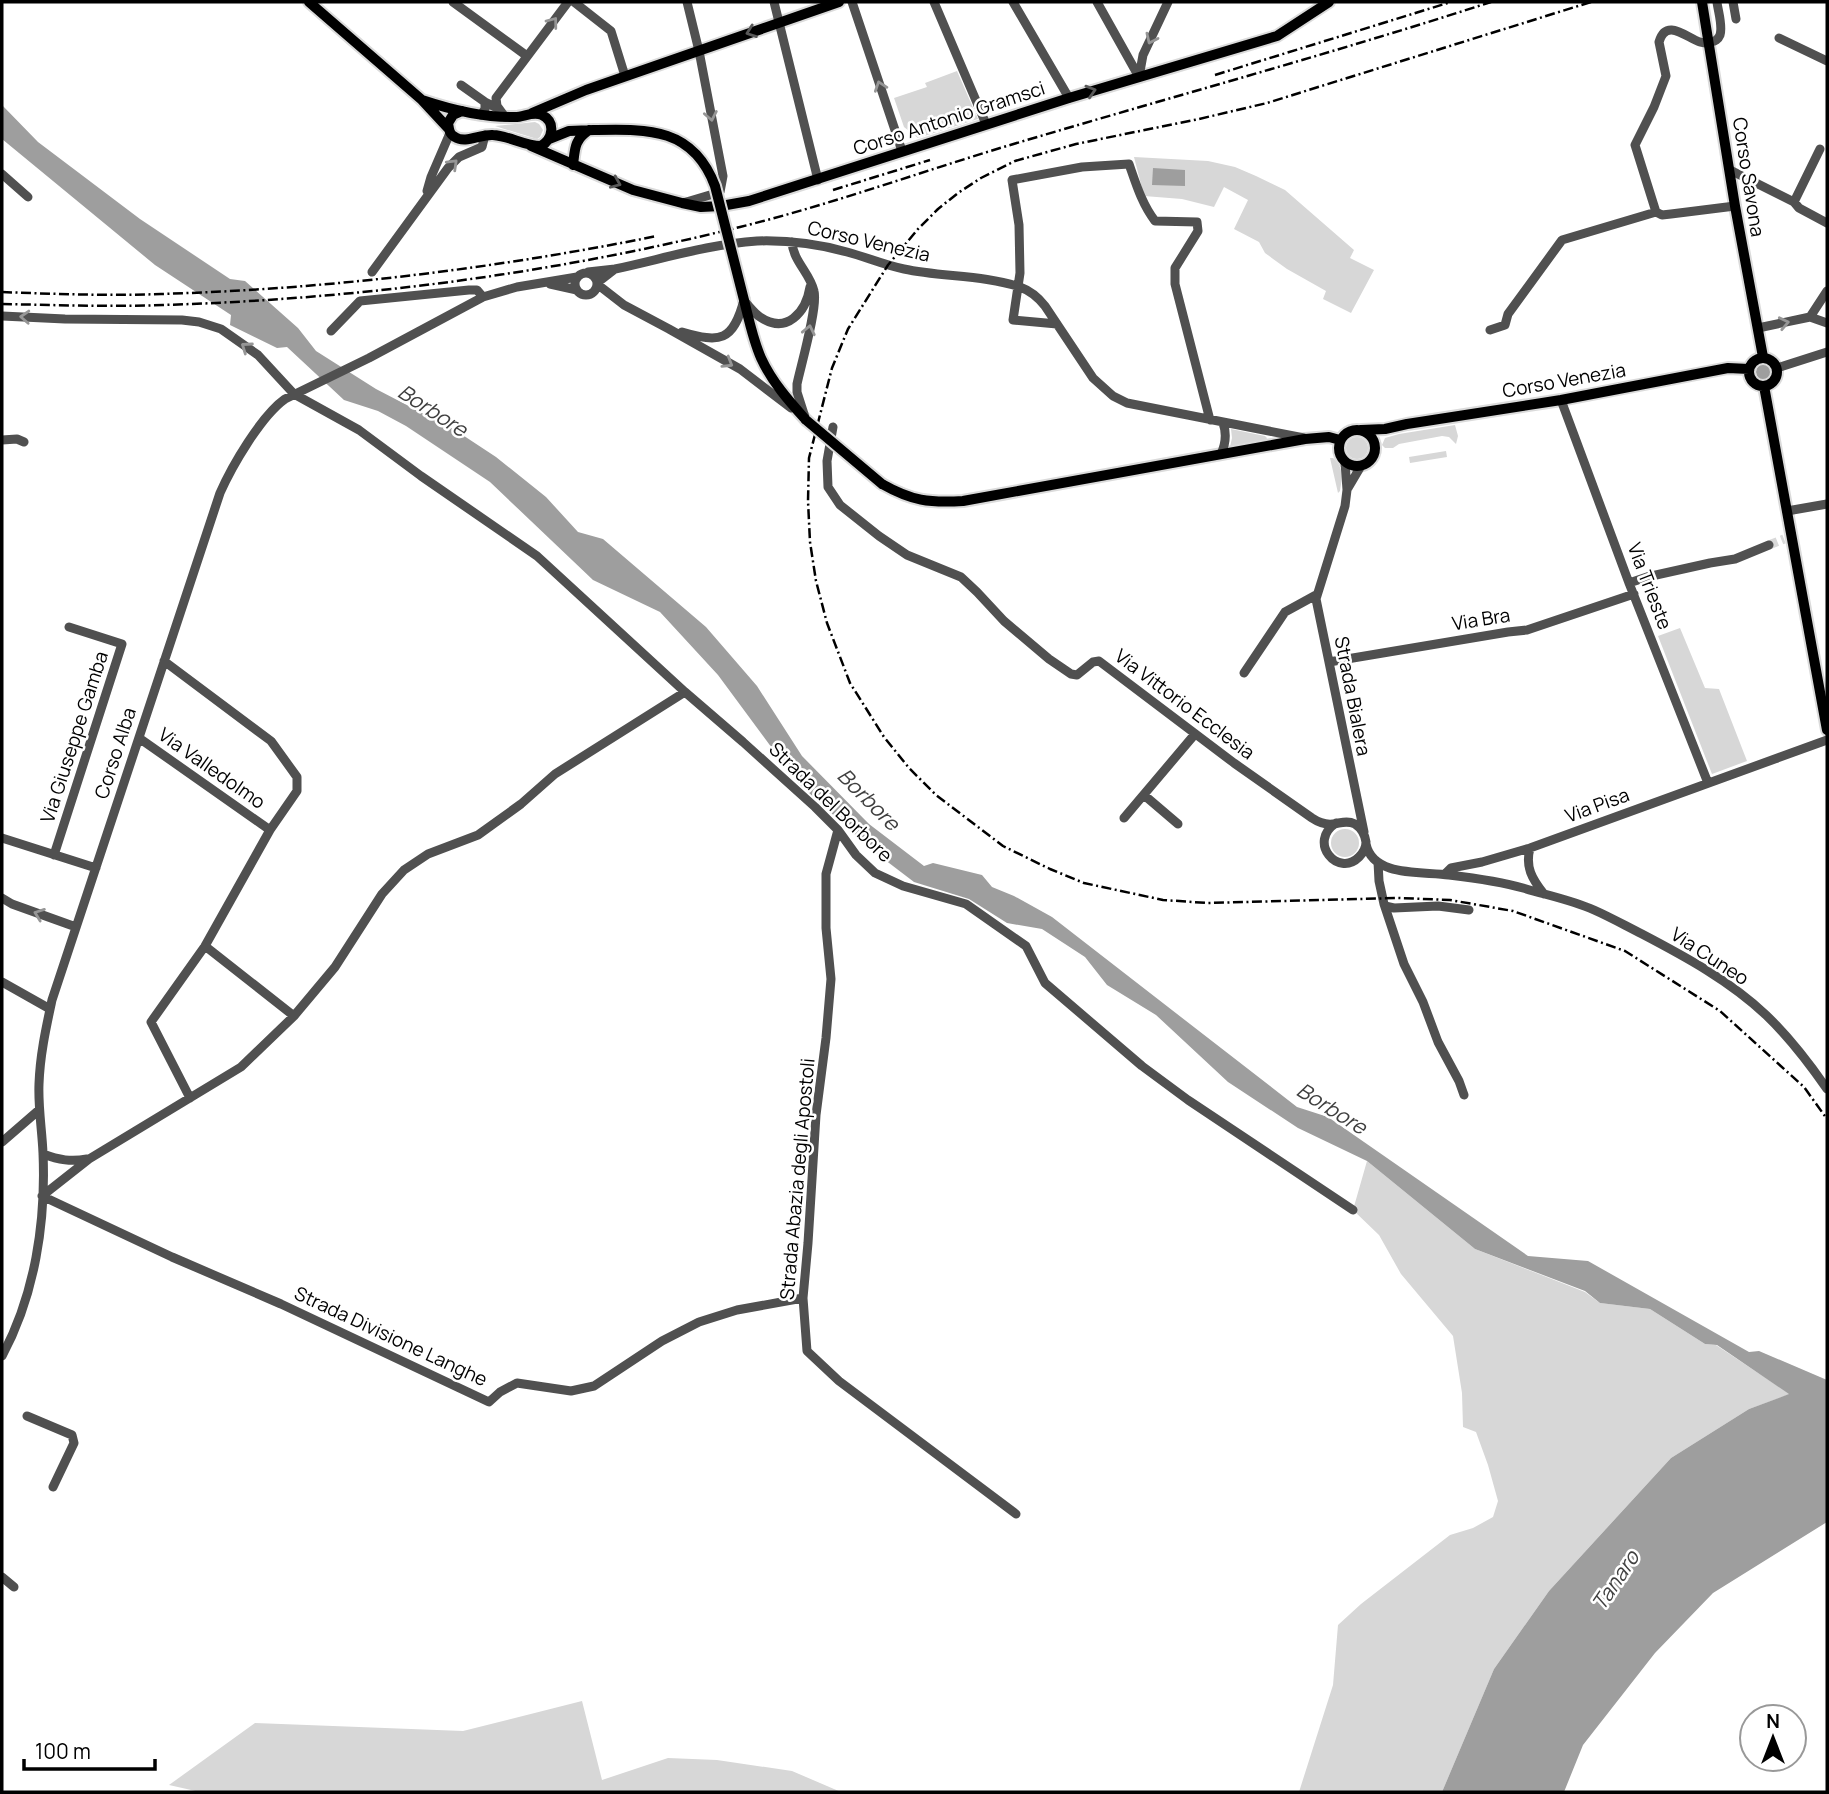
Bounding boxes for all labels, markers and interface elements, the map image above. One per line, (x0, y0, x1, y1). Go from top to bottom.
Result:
one-way arrow (544, 17, 557, 30)
one-way arrow (746, 24, 758, 38)
one-way arrow (1145, 31, 1159, 44)
street label: Corso Antonio Gramsci (850, 75, 1048, 161)
one-way arrow (874, 81, 888, 93)
one-way arrow (1085, 84, 1097, 99)
one-way arrow (703, 110, 718, 122)
street label: Corso Savona (1727, 115, 1771, 239)
one-way arrow (445, 159, 458, 172)
one-way arrow (608, 175, 621, 189)
street label: Corso Venezia (805, 214, 933, 268)
one-way arrow (19, 309, 30, 324)
one-way arrow (1778, 316, 1790, 331)
one-way arrow (800, 324, 815, 336)
one-way arrow (241, 343, 254, 355)
one-way arrow (721, 354, 734, 367)
street label: Corso Venezia (1500, 356, 1628, 404)
water label: Borbore (393, 377, 475, 444)
street label: Via Trieste (1622, 539, 1678, 633)
street label: Via Bra (1450, 602, 1512, 636)
street label: Strada Bialera (1329, 634, 1377, 758)
street label: Via Vittorio Ecclesia (1110, 643, 1260, 765)
street label: Via Giuseppe Gamba (34, 648, 114, 826)
street label: Corso Alba (88, 704, 142, 802)
street label: Via Valledolmo (153, 721, 271, 815)
street label: Strada del Borbore (764, 736, 898, 868)
water label: Borbore (832, 762, 907, 837)
street label: Via Pisa (1561, 781, 1633, 829)
one-way arrow (33, 908, 45, 922)
street label: Via Cuneo (1666, 921, 1754, 991)
street label: Strada Abazia degli Apostoli (773, 1057, 821, 1301)
water label: Borbore (1292, 1076, 1374, 1141)
street label: Strada Divisione Langhe (290, 1280, 492, 1392)
water label: Tanaro (1585, 1543, 1646, 1615)
north arrow (1738, 1703, 1808, 1773)
text: N (1766, 1708, 1780, 1734)
scale bar (24, 1728, 156, 1772)
text: 100 m (35, 1737, 91, 1765)

